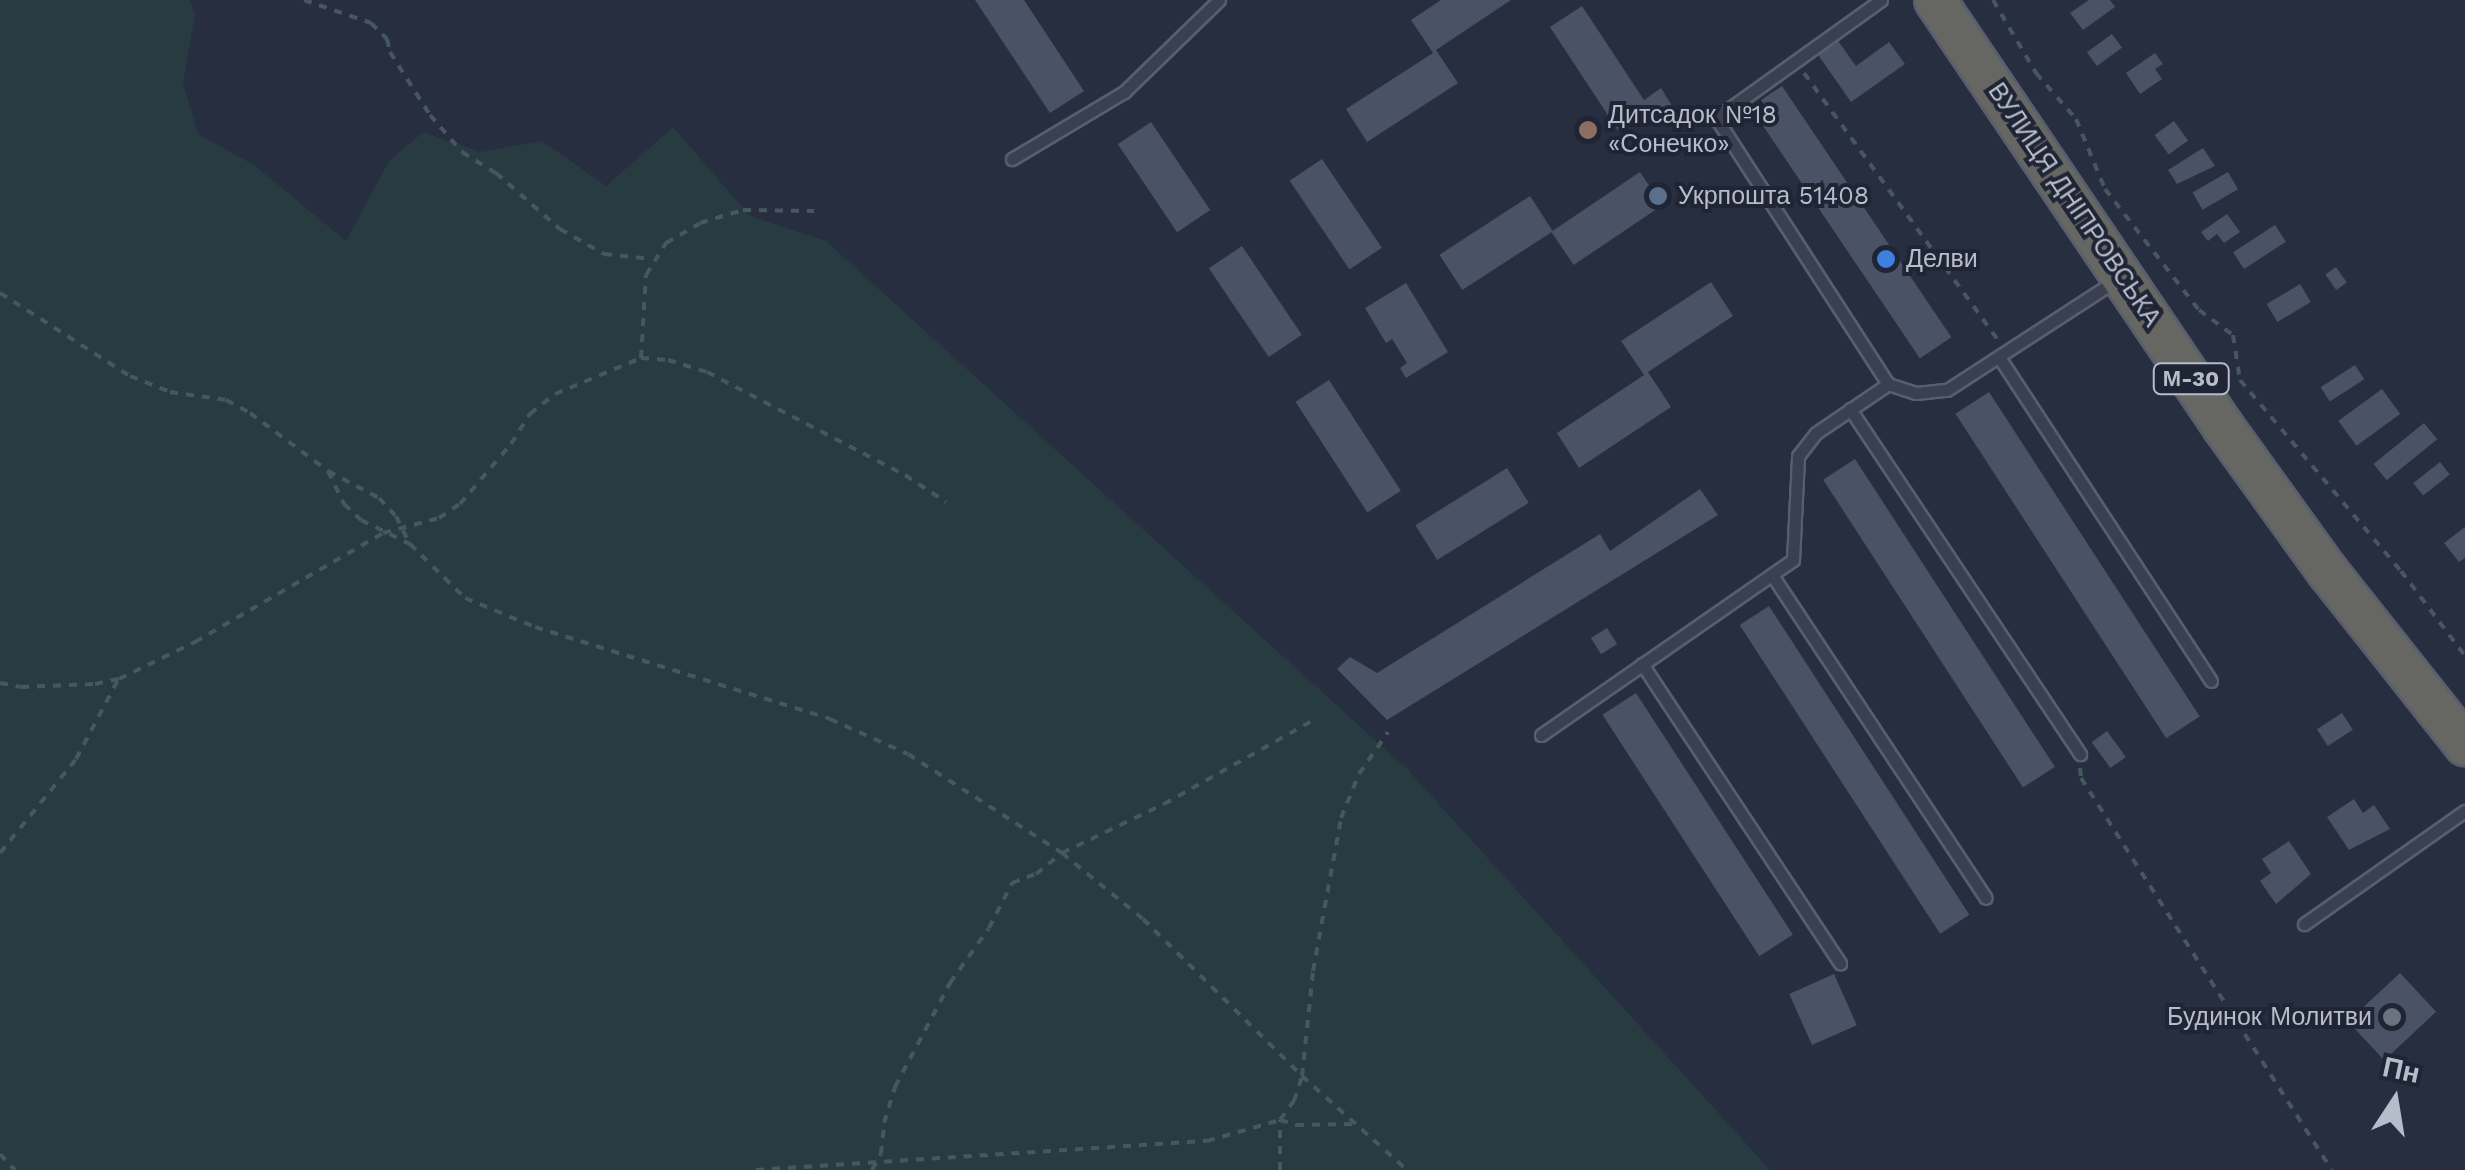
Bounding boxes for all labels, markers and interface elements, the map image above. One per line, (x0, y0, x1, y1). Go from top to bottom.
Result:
street label: ВУЛИЦЯ ДНІПРОВСЬКА (1981, 77, 2167, 333)
place label: Дитсадок №18 «Сонечко» (1608, 101, 1777, 160)
marker: Дитсадок №18 «Сонечко» (1577, 119, 1599, 141)
place label: Укрпошта 51408 (1678, 181, 1869, 211)
marker: Укрпошта 51408 (1647, 185, 1669, 207)
place label: Делви (1906, 244, 1978, 274)
marker: Делви (1875, 248, 1897, 270)
road number: М-30 (2151, 362, 2231, 396)
place label: Будинок Молитви (2167, 1002, 2372, 1032)
marker: Будинок Молитви (2381, 1006, 2403, 1028)
north arrow (2345, 1050, 2445, 1150)
text: Пн (2380, 1050, 2423, 1090)

